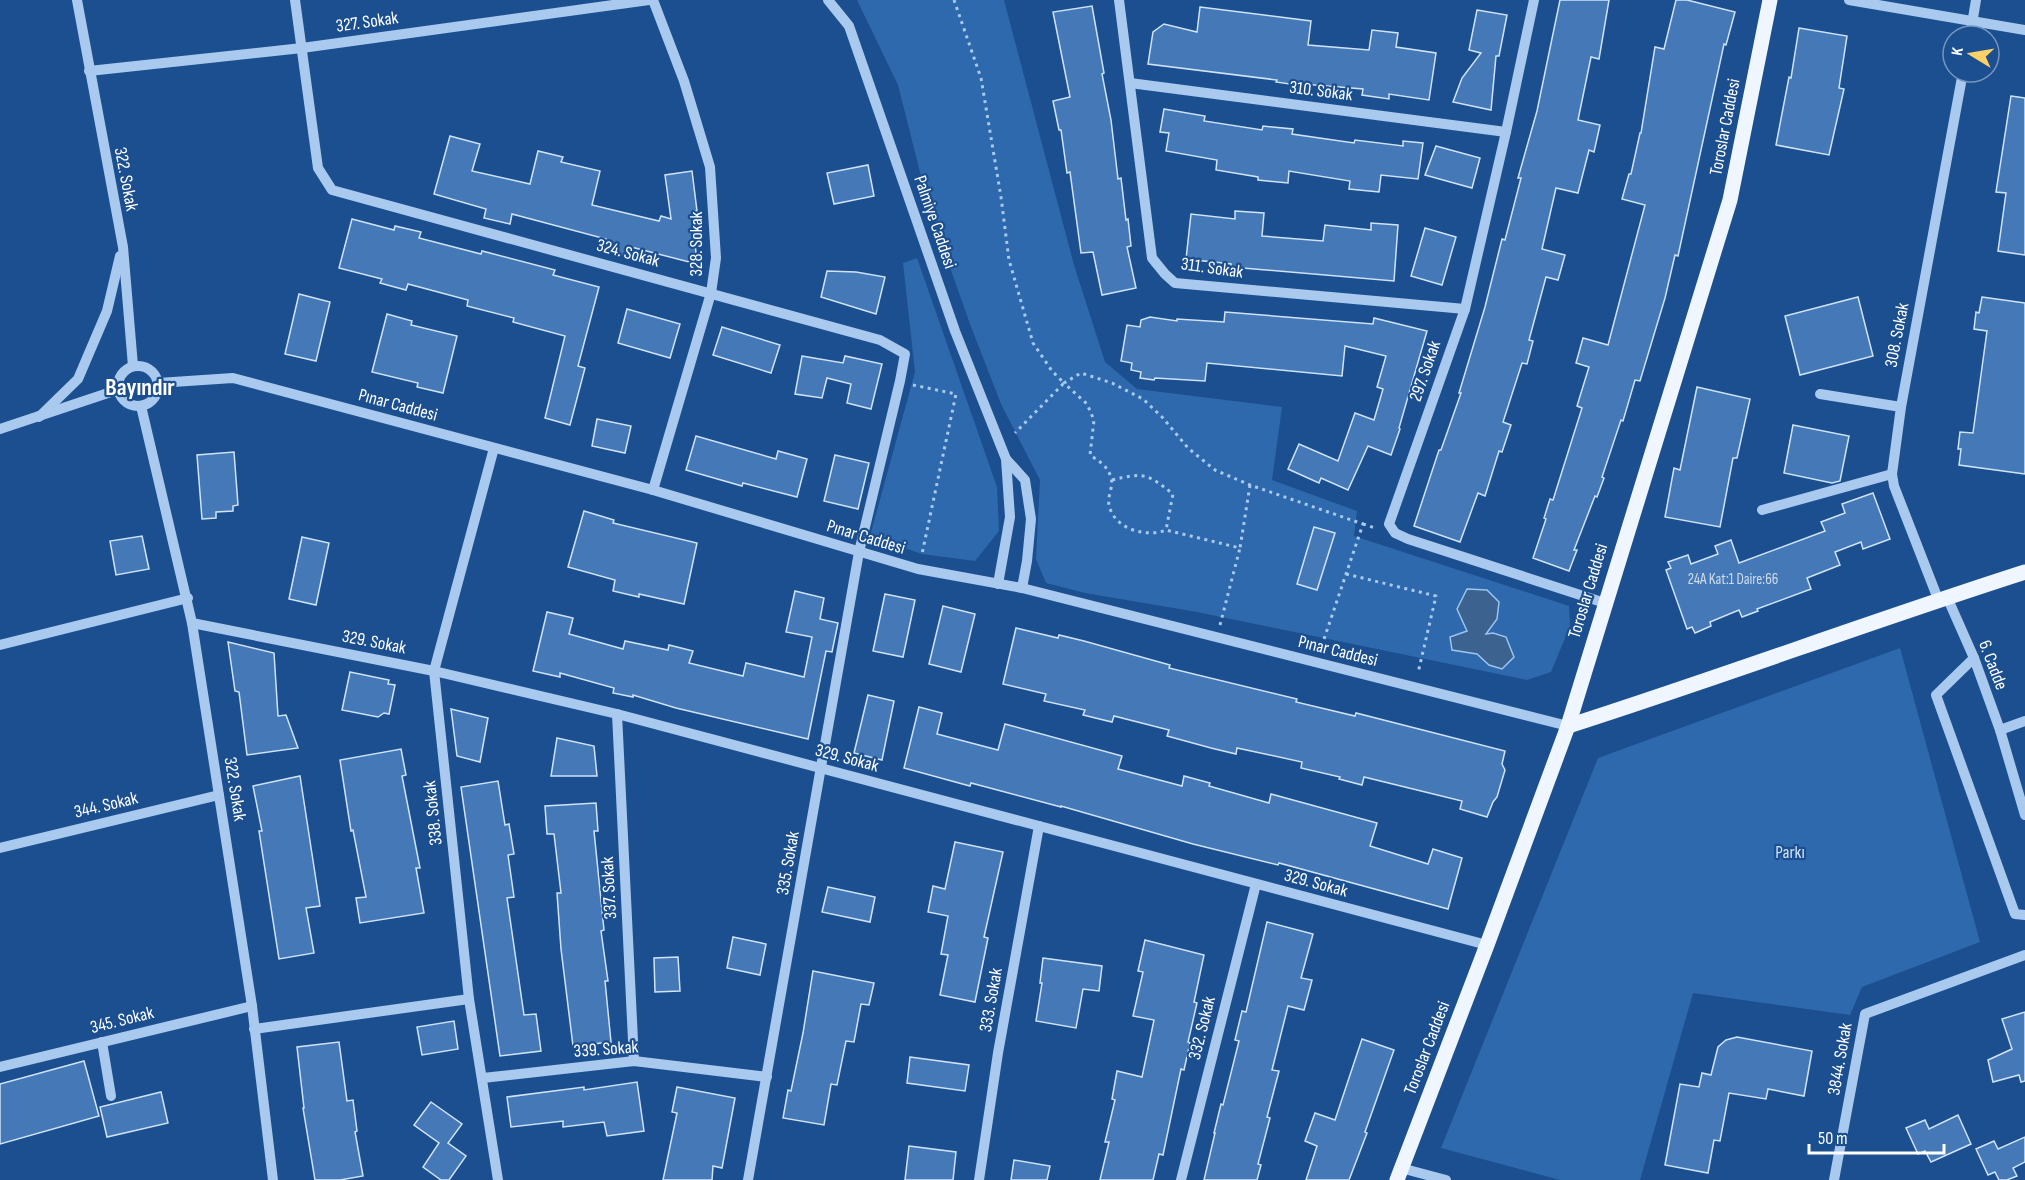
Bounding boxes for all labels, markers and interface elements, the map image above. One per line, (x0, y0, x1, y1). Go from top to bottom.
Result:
street label: 327. Sokak (334, 7, 400, 37)
north arrow (1941, 24, 2001, 84)
text: K (1948, 46, 1968, 57)
street label: 310. Sokak (1288, 77, 1354, 105)
street label: Toroslar Caddesi (1705, 77, 1745, 177)
street label: 322. Sokak (110, 145, 142, 213)
street label: Palmiye Caddesi (909, 173, 961, 271)
street label: 328. Sokak (686, 211, 707, 276)
street label: 324. Sokak (594, 235, 662, 272)
street label: 311. Sokak (1179, 253, 1245, 283)
street label: 308. Sokak (1880, 301, 1914, 369)
street label: 297. Sokak (1405, 338, 1445, 404)
district label: Bayındır (105, 373, 175, 402)
street label: Pınar Caddesi (356, 384, 440, 426)
street label: Pınar Caddesi (824, 515, 908, 559)
street label: Toroslar Caddesi (1564, 541, 1612, 641)
house number: 24A Kat:1 Daire:66 (1688, 570, 1778, 589)
street label: 329. Sokak (340, 626, 408, 658)
street label: Pınar Caddesi (1296, 631, 1380, 671)
street label: 6. Cadde (1974, 637, 2012, 693)
street label: 329. Sokak (813, 739, 881, 777)
street label: 322. Sokak (220, 755, 250, 823)
street label: 338. Sokak (419, 779, 447, 846)
street label: 344. Sokak (72, 787, 140, 823)
street label: 335. Sokak (772, 829, 804, 897)
park label: Parkı (1775, 842, 1805, 863)
street label: 337. Sokak (597, 856, 621, 920)
street label: 329. Sokak (1282, 864, 1350, 902)
street label: 333. Sokak (975, 966, 1007, 1034)
street label: 332. Sokak (1184, 994, 1220, 1062)
street label: Toroslar Caddesi (1400, 998, 1454, 1098)
street label: 345. Sokak (88, 1002, 156, 1038)
street label: 3844. Sokak (1823, 1021, 1857, 1097)
street label: 339. Sokak (573, 1036, 639, 1062)
scale bar (1809, 1117, 1944, 1155)
text: 50 m (1818, 1128, 1848, 1149)

